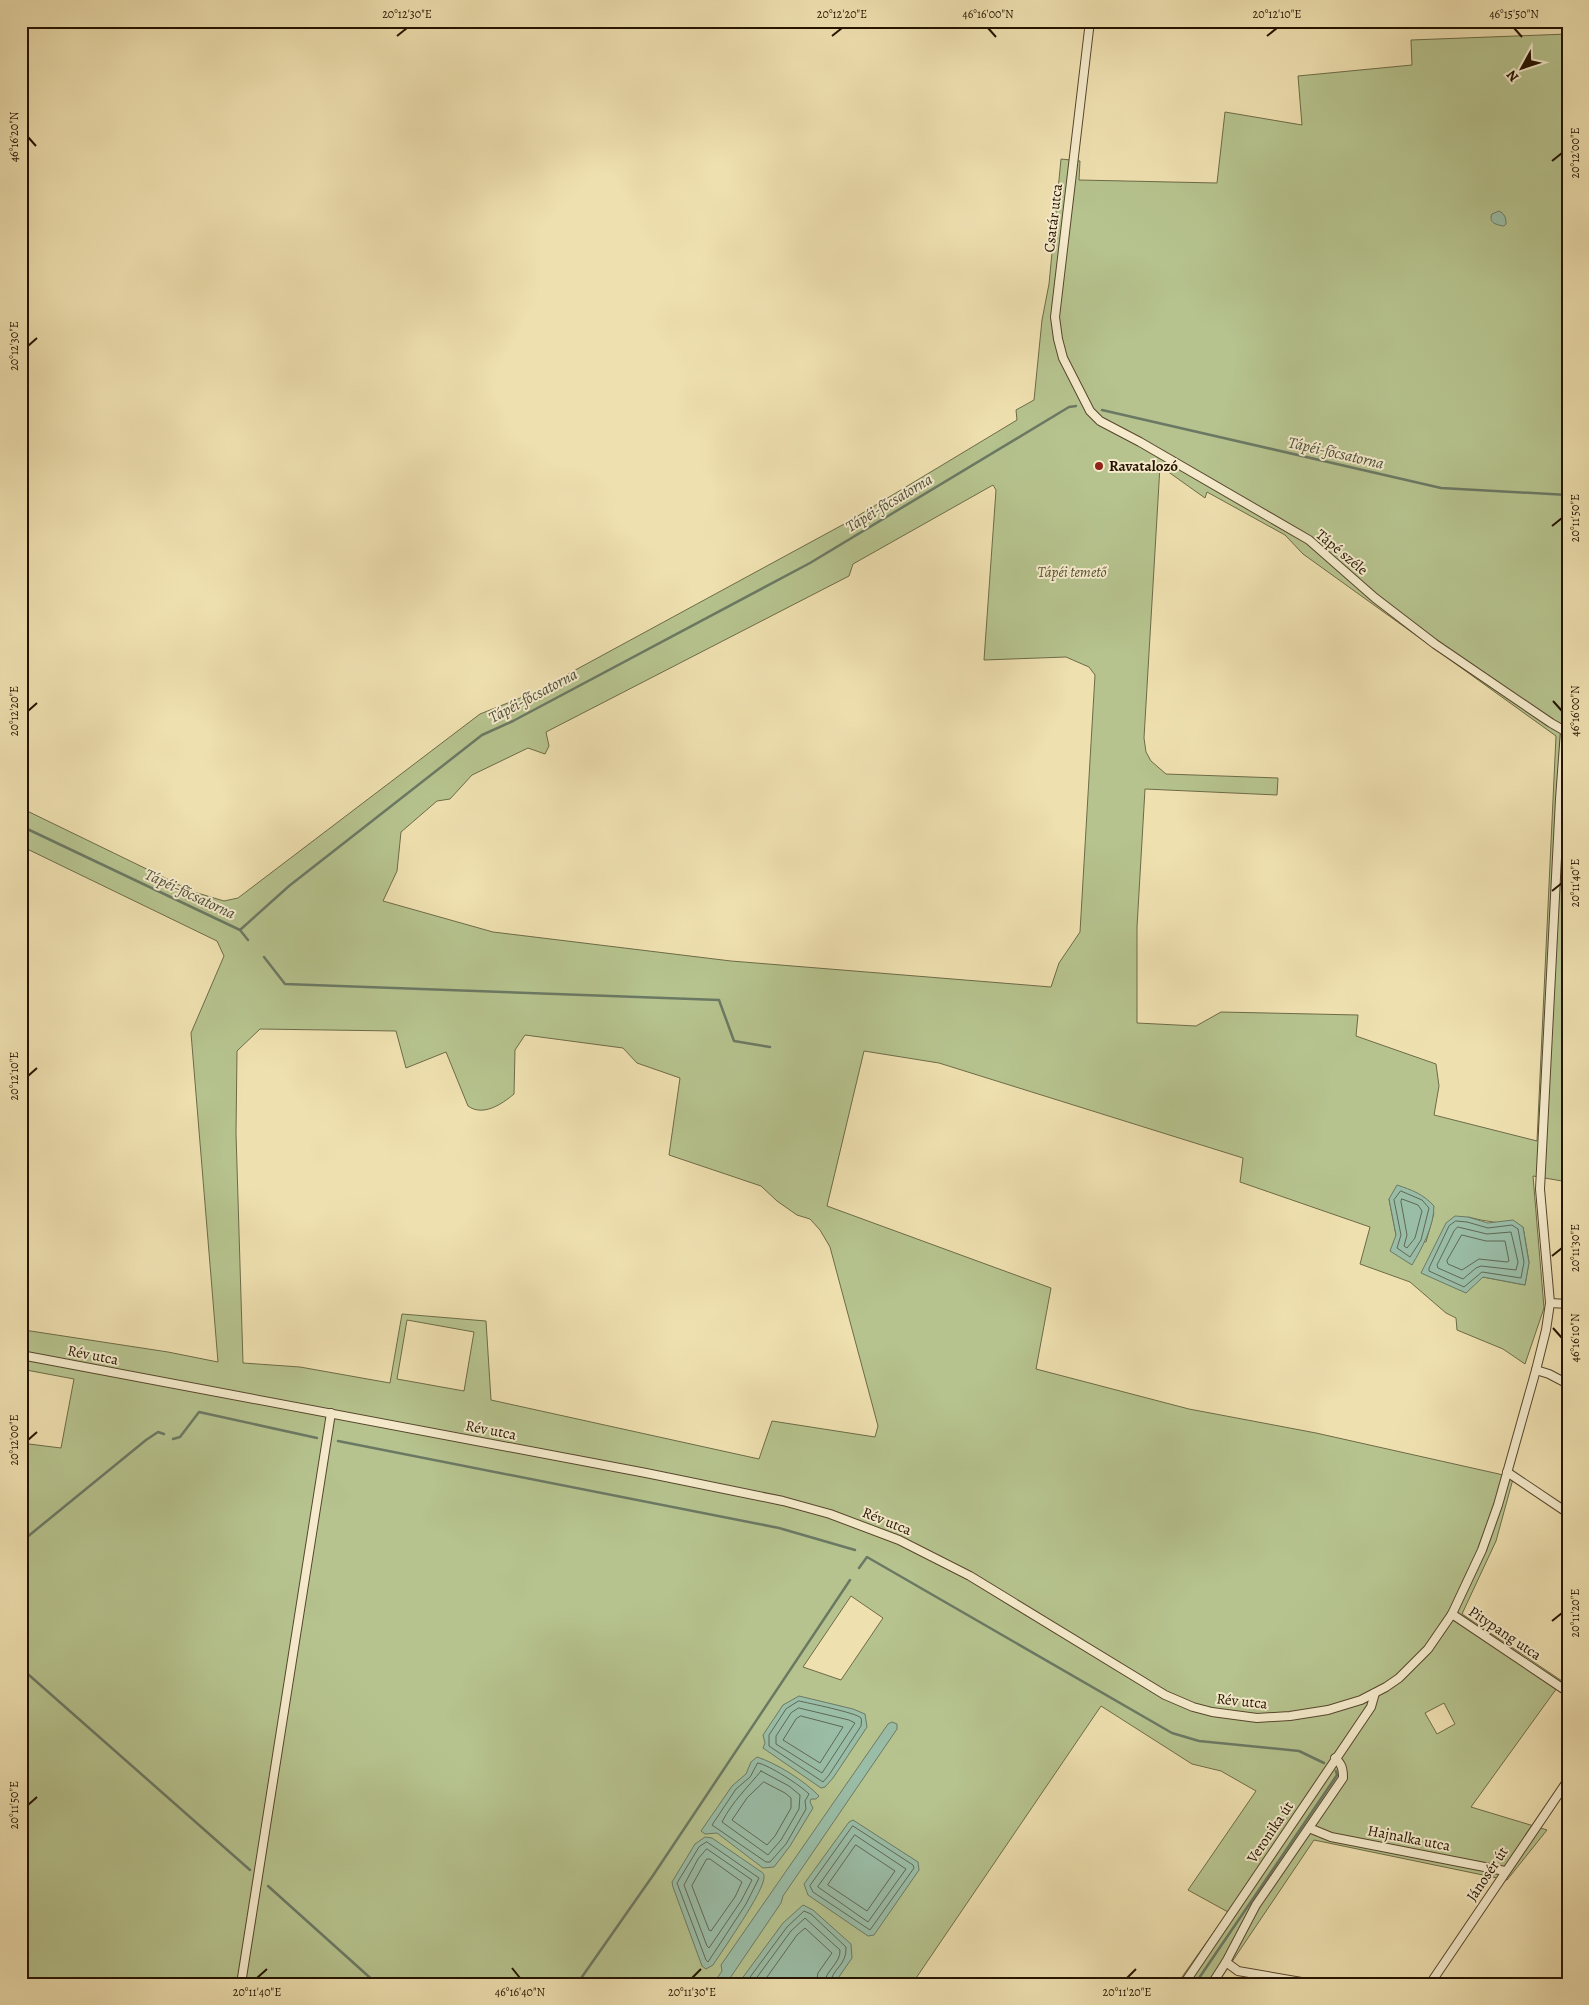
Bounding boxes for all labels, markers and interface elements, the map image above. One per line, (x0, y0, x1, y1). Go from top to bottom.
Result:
text: 20°12'30"E (382, 6, 432, 22)
text: 20°12'20"E (817, 6, 867, 22)
text: 46°16'00"N (962, 6, 1014, 22)
text: 20°12'10"E (1253, 6, 1301, 22)
text: 46°15'50"N (1489, 6, 1539, 22)
north arrow (1496, 42, 1546, 92)
text: N (1502, 66, 1523, 86)
text: 46°16'20"N (6, 111, 22, 162)
text: 20°12'00"E (1567, 127, 1583, 179)
street label: Csatár utca (1039, 182, 1067, 254)
text: 20°12'30"E (6, 321, 22, 371)
water label: Tápéi-főcsatorna (1286, 431, 1387, 475)
place label: Ravatalozó (1109, 456, 1178, 476)
marker: Ravatalozó (1093, 460, 1105, 472)
water label: Tápéi-főcsatorna (841, 468, 937, 538)
text: 20°11'50"E (1567, 494, 1583, 542)
street label: Tápé széle (1312, 524, 1372, 580)
park label: Tápéi temető (1037, 562, 1107, 582)
water label: Tápéi-főcsatorna (485, 663, 582, 729)
text: 46°16'00"N (1567, 685, 1583, 737)
text: 20°12'20"E (6, 686, 22, 736)
text: 20°11'40"E (1567, 859, 1583, 907)
water label: Tápéi-főcsatorna (141, 863, 239, 925)
text: 20°12'10"E (6, 1052, 22, 1100)
text: 20°11'30"E (1567, 1224, 1583, 1272)
text: 46°16'10"N (1567, 1313, 1583, 1363)
street label: Rév utca (66, 1340, 120, 1370)
text: 20°12'00"E (6, 1414, 22, 1466)
street label: Rév utca (464, 1415, 518, 1445)
street label: Rév utca (859, 1502, 915, 1540)
text: 20°11'20"E (1567, 1589, 1583, 1637)
street label: Pitypang utca (1465, 1601, 1545, 1665)
street label: Rév utca (1215, 1688, 1269, 1714)
text: 20°11'50"E (6, 1781, 22, 1829)
street label: Veronika út (1241, 1797, 1298, 1868)
street label: Hajnalka utca (1366, 1820, 1452, 1856)
street label: Jánosér út (1461, 1843, 1513, 1905)
text: 20°11'40"E (233, 1984, 281, 2000)
text: 46°16'40"N (495, 1984, 546, 2000)
text: 20°11'30"E (668, 1984, 716, 2000)
text: 20°11'20"E (1103, 1984, 1151, 2000)

